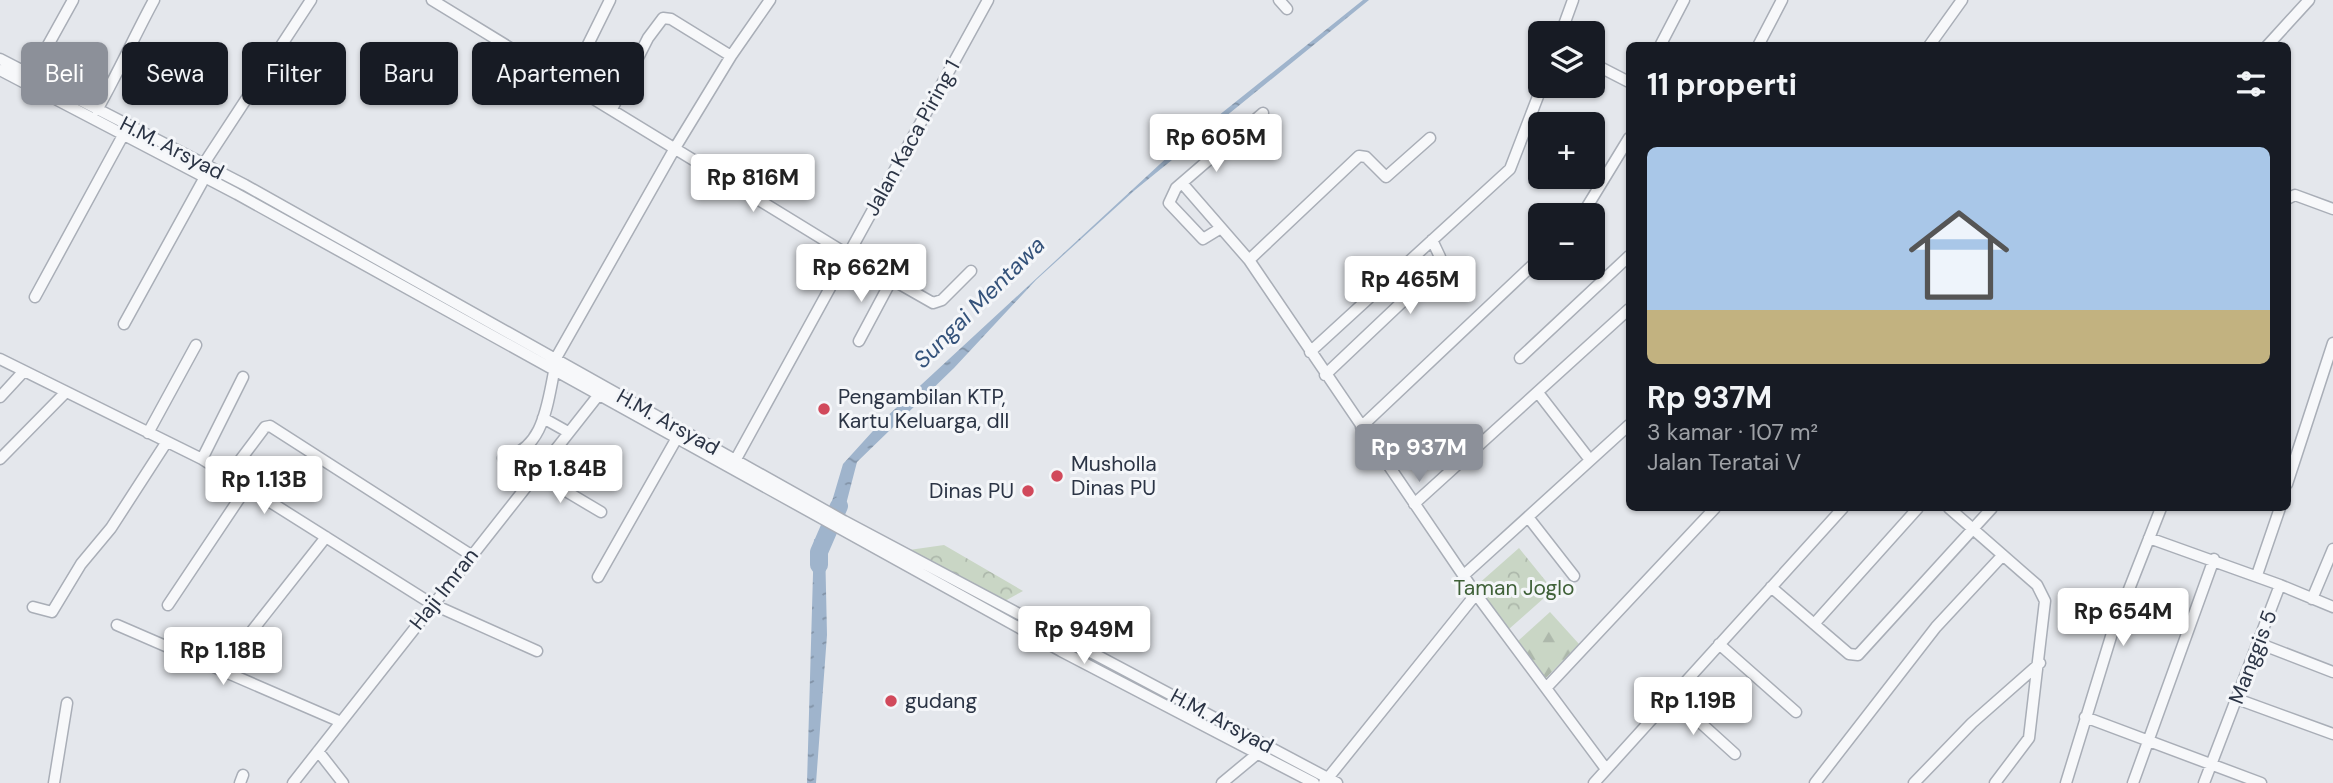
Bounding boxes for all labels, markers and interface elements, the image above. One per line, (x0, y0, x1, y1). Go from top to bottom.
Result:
map controls (1528, 21, 1605, 280)
button: layers (1528, 21, 1605, 98)
chip: Beli (21, 42, 108, 105)
chip: Sewa (122, 42, 228, 105)
chip: Filter (242, 42, 346, 105)
chip: Baru (360, 42, 458, 105)
chip: Apartemen (472, 42, 644, 105)
street label: Jalan Kaca Piring 1 (858, 55, 966, 221)
text: 11 properti (1647, 65, 1797, 104)
icon: filters (2232, 65, 2270, 103)
street label: H.M. Arsyad (115, 110, 229, 186)
button: + (1528, 112, 1605, 189)
pin: Rp 605M (1151, 114, 1281, 174)
text: Rp 605M (1166, 122, 1266, 152)
pin: Rp 816M (688, 154, 818, 214)
text: Rp 816M (707, 162, 799, 192)
icon: home (1896, 192, 2022, 318)
button: − (1528, 203, 1605, 280)
water label: Sungai Mentawa (907, 230, 1051, 374)
pin: Rp 662M (796, 244, 926, 304)
text: Rp 662M (812, 252, 910, 282)
pin: Rp 465M (1345, 256, 1475, 316)
text: Rp 465M (1361, 264, 1459, 294)
text: Rp 937M (1647, 378, 1772, 417)
street label: H.M. Arsyad (612, 382, 724, 462)
place label: Pengambilan KTP, Kartu Keluarga, dll (838, 383, 1009, 435)
marker: Pengambilan KTP, Kartu Keluarga, dll (816, 401, 832, 417)
text: 3 kamar · 107 m² (1647, 417, 1818, 447)
pin: Rp 937M (1354, 424, 1484, 484)
text: Rp 937M (1371, 432, 1467, 462)
pin: Rp 1.84B (488, 446, 632, 505)
text: Jalan Teratai V (1647, 447, 1801, 477)
place label: Musholla Dinas PU (1071, 450, 1157, 502)
text: Rp 1.84B (513, 453, 607, 483)
pin: Rp 1.13B (192, 456, 336, 516)
text: Rp 1.13B (221, 464, 307, 494)
marker: Musholla Dinas PU (1049, 468, 1065, 484)
place label: Dinas PU (929, 477, 1014, 505)
marker: Dinas PU (1020, 483, 1036, 499)
street label: Haji Imran (403, 542, 485, 636)
park label: Taman Joglo (1454, 574, 1574, 602)
pin: Rp 654M (2058, 588, 2188, 648)
text: Rp 654M (2074, 596, 2172, 626)
pin: Rp 949M (1019, 606, 1149, 666)
street label: Manggis 5 (2222, 606, 2284, 708)
text: Rp 949M (1034, 614, 1134, 644)
pin: Rp 1.18B (151, 628, 295, 687)
text: Rp 1.18B (180, 635, 266, 665)
pin: Rp 1.19B (1621, 678, 1765, 737)
street label: H.M. Arsyad (1165, 682, 1279, 760)
text: Rp 1.19B (1650, 685, 1736, 715)
place label: gudang (905, 687, 977, 715)
marker: gudang (883, 693, 899, 709)

